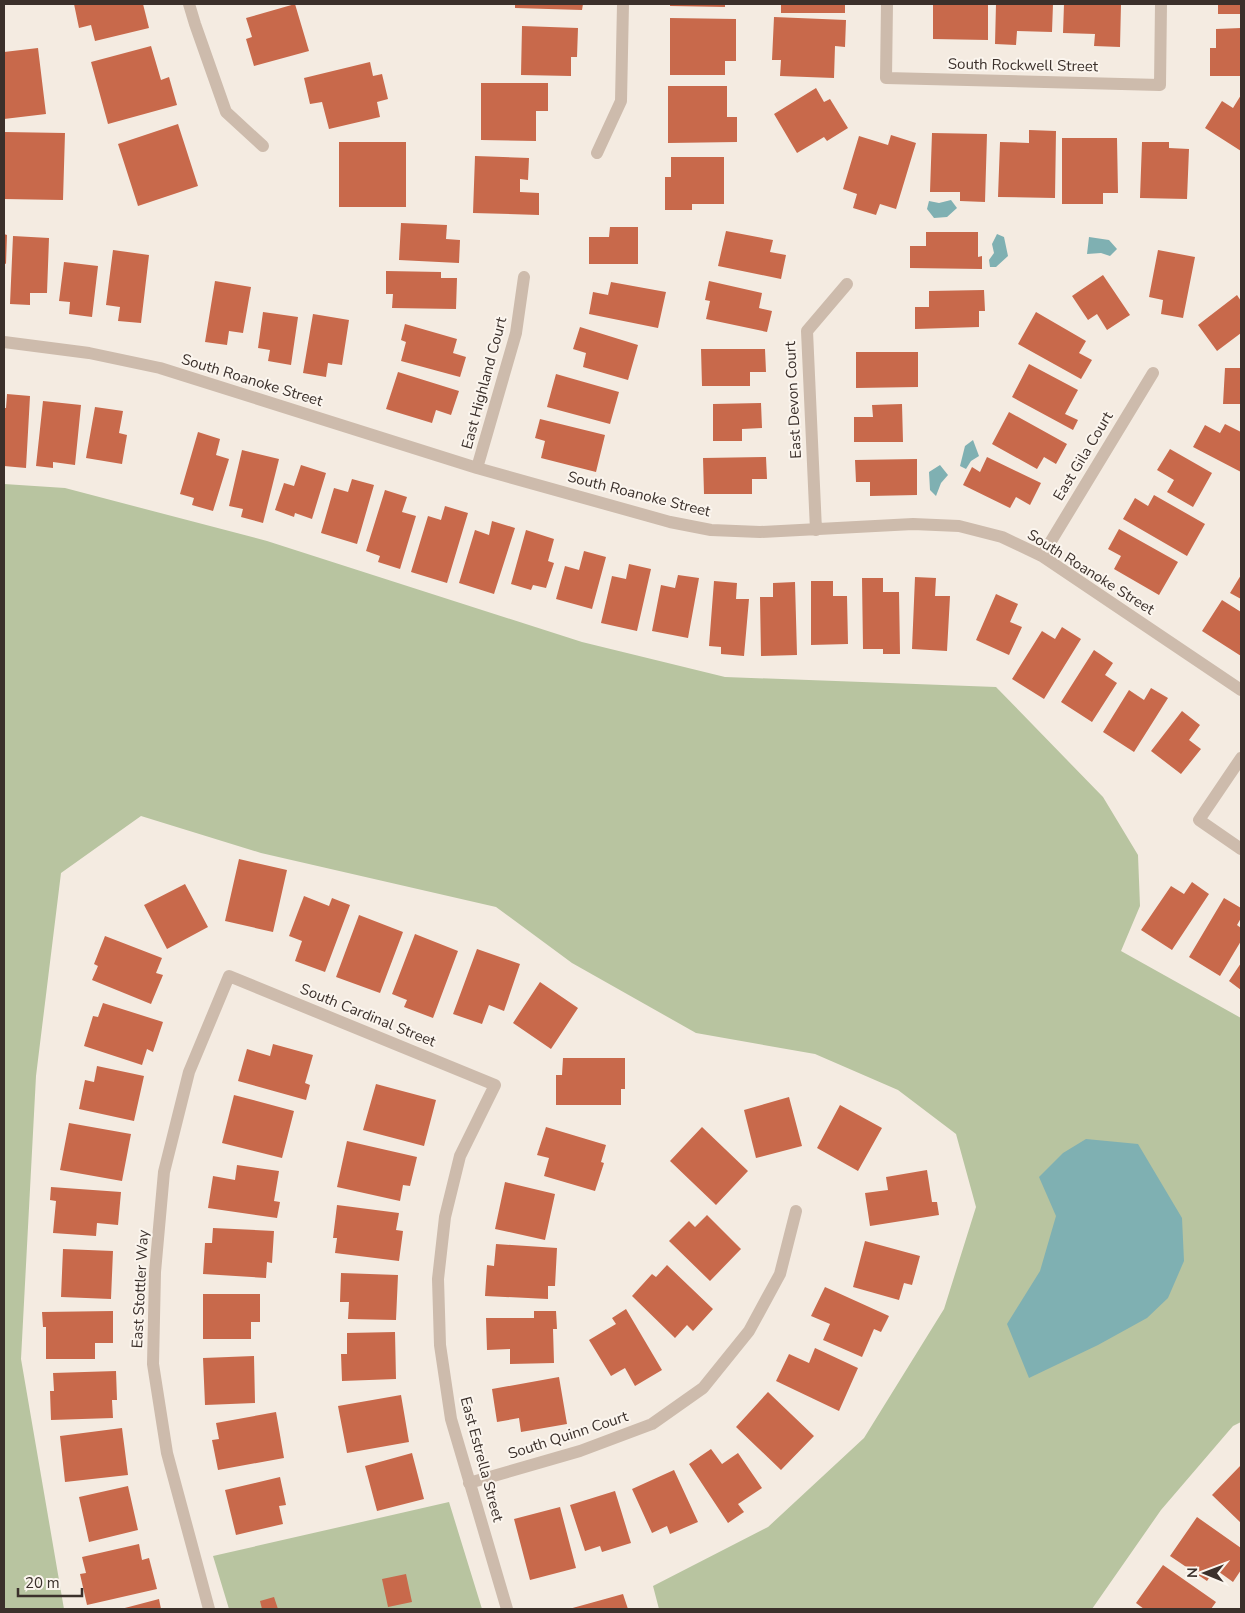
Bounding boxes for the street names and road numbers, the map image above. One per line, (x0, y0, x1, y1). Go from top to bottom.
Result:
street label: South Rockwell Street (948, 54, 1099, 76)
street label: East Highland Court (457, 314, 511, 451)
street label: East Devon Court (780, 340, 806, 459)
street label: South Roanoke Street (179, 349, 326, 411)
street label: East Gila Court (1048, 407, 1118, 504)
street label: South Roanoke Street (565, 467, 713, 522)
street label: South Roanoke Street (1023, 525, 1159, 620)
street label: South Cardinal Street (297, 979, 439, 1052)
street label: East Stottler Way (127, 1229, 153, 1349)
street label: East Estrella Street (456, 1394, 509, 1524)
street label: South Quinn Court (505, 1406, 631, 1464)

